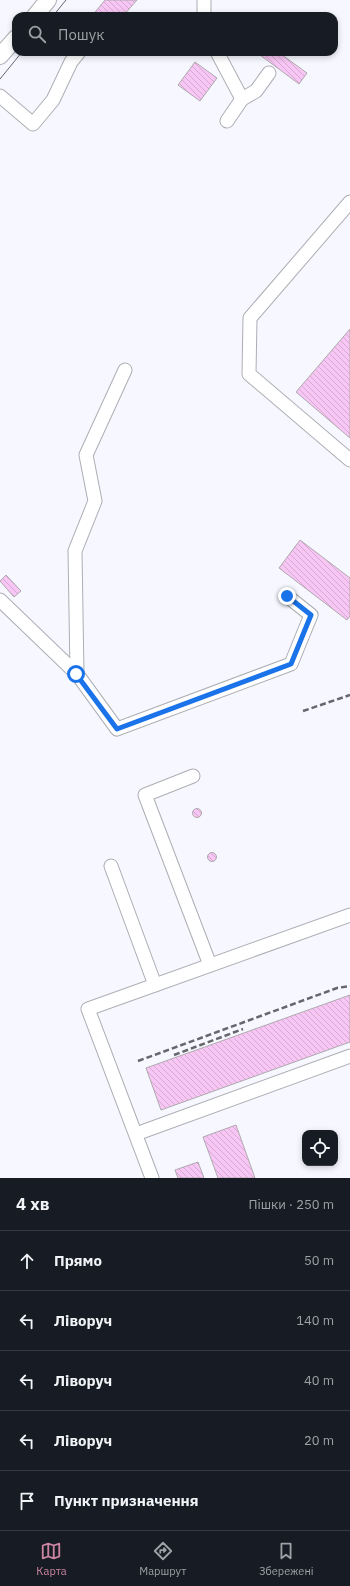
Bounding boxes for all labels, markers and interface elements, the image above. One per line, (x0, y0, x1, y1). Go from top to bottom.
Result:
search box (12, 12, 338, 56)
icon: search (26, 23, 48, 45)
text: Пошук (58, 25, 105, 44)
route end (278, 587, 296, 605)
route start (67, 665, 85, 683)
map controls (302, 1130, 338, 1166)
button: locate (302, 1130, 338, 1166)
text: 4 хв (16, 1193, 50, 1215)
text: Пішки · 250 m (248, 1196, 334, 1213)
icon: ahead (16, 1250, 38, 1272)
text: Прямо (54, 1251, 102, 1270)
text: 50 m (304, 1252, 334, 1269)
icon: left (16, 1310, 38, 1332)
text: Ліворуч (54, 1311, 112, 1330)
text: 140 m (296, 1312, 334, 1329)
icon: left (16, 1370, 38, 1392)
text: Ліворуч (54, 1371, 112, 1390)
text: 40 m (304, 1372, 334, 1389)
icon: left (16, 1430, 38, 1452)
text: Ліворуч (54, 1431, 112, 1450)
text: 20 m (304, 1432, 334, 1449)
icon: arrive (16, 1490, 38, 1512)
text: Пункт призначення (54, 1491, 199, 1510)
tab: Карта (36, 1540, 67, 1578)
tab: Маршрут (139, 1540, 186, 1578)
tab: Збережені (259, 1540, 314, 1578)

